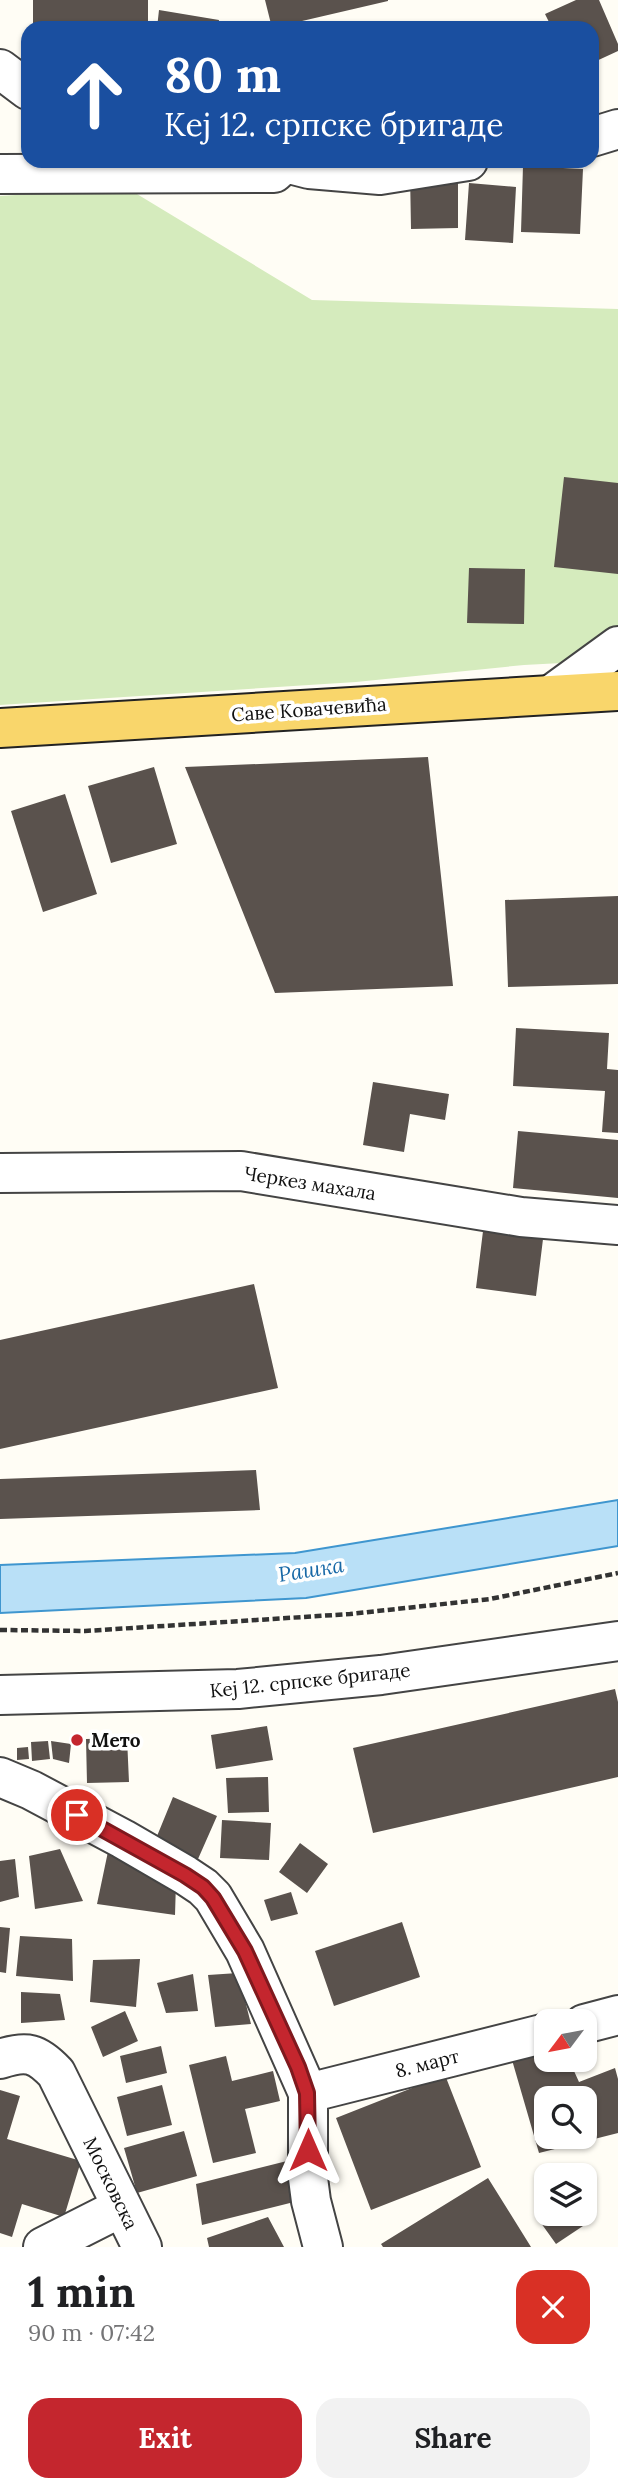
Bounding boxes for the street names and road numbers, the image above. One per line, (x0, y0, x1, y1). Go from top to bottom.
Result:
street label: Саве Ковачевића (231, 692, 388, 726)
street label: Черкез махала (242, 1161, 378, 1205)
street label: Кеј 12. српске бригаде (209, 1658, 411, 1702)
street label: 8. март (393, 2044, 461, 2082)
street label: Московска (78, 2133, 144, 2233)

